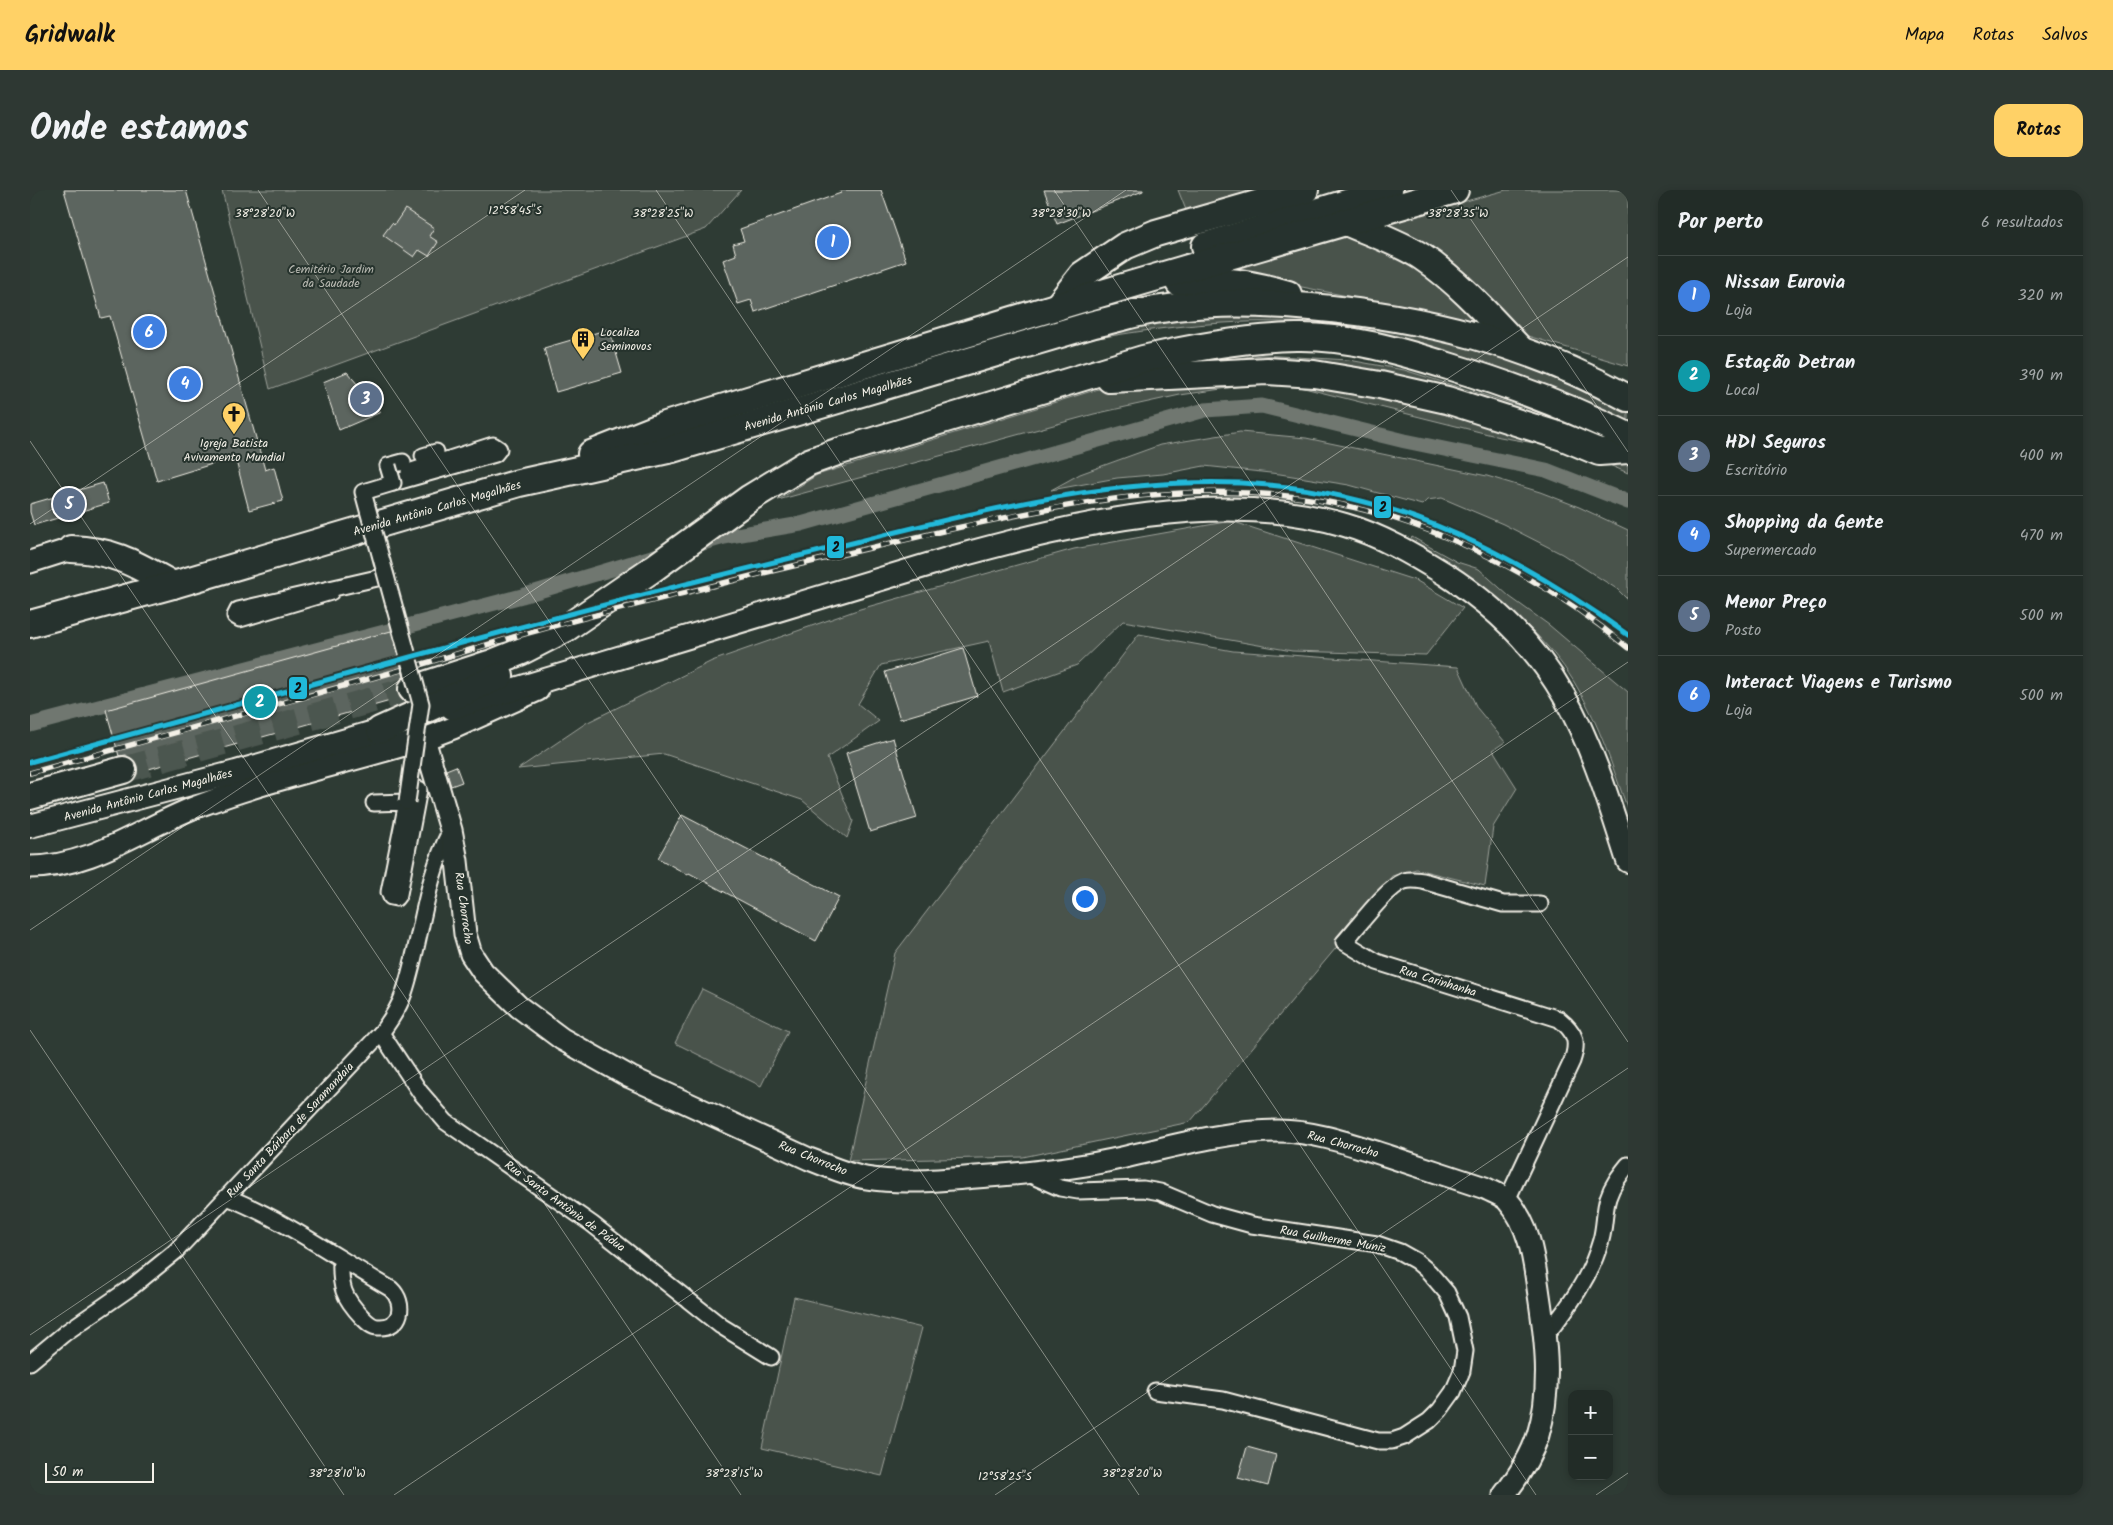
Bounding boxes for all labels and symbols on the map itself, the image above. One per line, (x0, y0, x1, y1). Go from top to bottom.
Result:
text: 12°58'45"S (488, 201, 542, 220)
text: 38°28'20"W (235, 204, 295, 223)
text: 38°28'25"W (633, 204, 693, 223)
text: 38°28'30"W (1031, 204, 1091, 223)
text: 38°28'35"W (1428, 204, 1488, 223)
pin: 1 (817, 223, 849, 261)
park label: Cemitério Jardim da Saudade (288, 260, 374, 293)
pin: 6 (133, 313, 165, 351)
place label: Localiza Seminovos (600, 323, 652, 356)
building icon: Localiza Seminovos (570, 326, 596, 360)
pin: 4 (169, 365, 201, 403)
street label: Avenida Antônio Carlos Magalhães (742, 370, 914, 437)
pin: 3 (350, 380, 382, 418)
church icon: Igreja Batista Avivamento Mundial (221, 401, 247, 435)
place label: Igreja Batista Avivamento Mundial (183, 434, 285, 467)
street label: Avenida Antônio Carlos Magalhães (351, 475, 523, 542)
pin: 5 (53, 485, 85, 523)
line badge: 2 (1373, 495, 1392, 519)
text: 2 (1379, 497, 1387, 519)
line badge: 2 (826, 535, 845, 559)
text: 2 (832, 537, 840, 559)
line badge: 2 (288, 676, 308, 700)
text: 2 (294, 678, 302, 700)
pin: 2 (244, 683, 276, 721)
street label: Avenida Antônio Carlos Magalhães (62, 764, 235, 827)
street label: Rua Chorrocho (449, 871, 478, 945)
your location (1072, 886, 1098, 912)
street label: Rua Carinhanha (1397, 961, 1479, 1002)
street label: Rua Santa Bárbara de Saramandaia (222, 1058, 359, 1203)
street label: Rua Chorrocho (1305, 1126, 1381, 1163)
street label: Rua Chorrocho (775, 1136, 850, 1181)
street label: Rua Santo Antônio de Pádua (500, 1156, 629, 1257)
street label: Rua Guilherme Muniz (1278, 1221, 1387, 1258)
scale bar (45, 1460, 154, 1483)
text: 38°28'10"W (308, 1464, 366, 1483)
text: 38°28'15"W (705, 1464, 763, 1483)
text: 38°28'20"W (1102, 1464, 1162, 1483)
text: 12°58'25"S (978, 1467, 1033, 1486)

